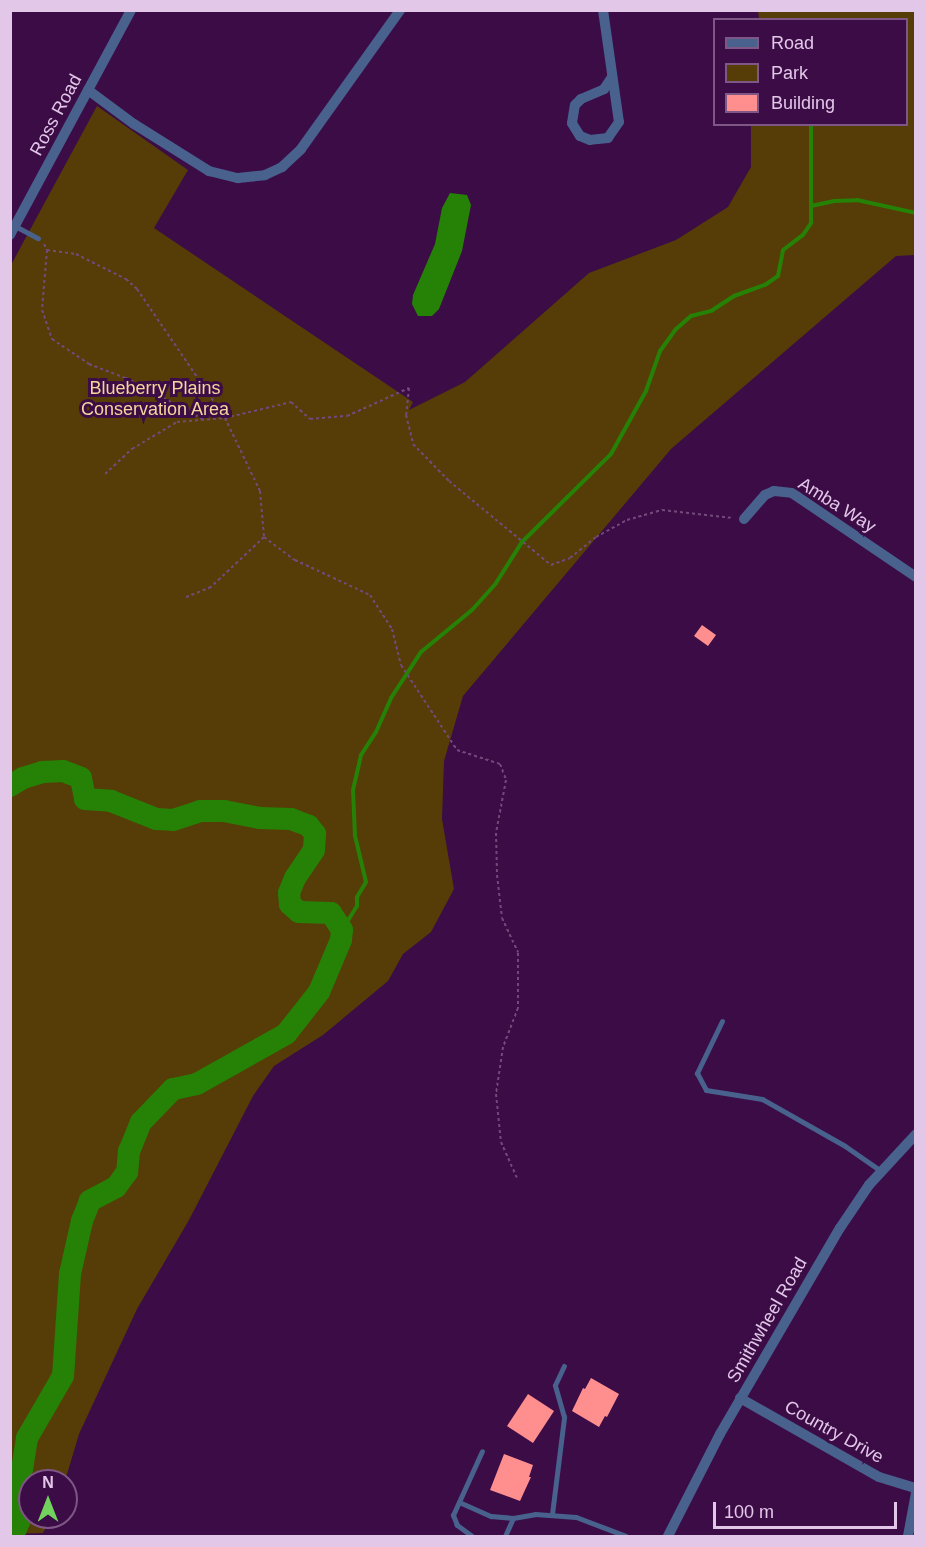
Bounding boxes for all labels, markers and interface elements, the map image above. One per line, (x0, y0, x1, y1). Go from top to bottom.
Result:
legend (713, 18, 908, 126)
text: Road (771, 33, 814, 53)
text: Park (771, 63, 808, 83)
street label: Ross Road (26, 71, 86, 159)
text: Building (771, 93, 835, 113)
park label: Blueberry Plains Conservation Area (80, 378, 230, 420)
street label: Amba Way (794, 473, 880, 537)
street label: Smithwheel Road (722, 1254, 812, 1386)
street label: Country Drive (781, 1396, 887, 1468)
north arrow (18, 1469, 78, 1529)
text: N (42, 1474, 54, 1491)
scale bar (716, 1490, 900, 1528)
text: 100 m (724, 1502, 774, 1522)

